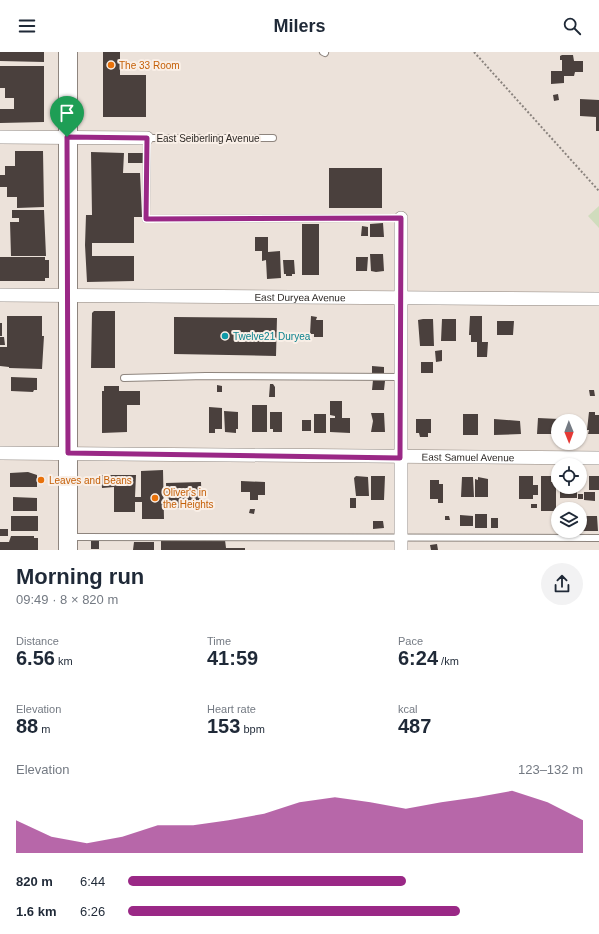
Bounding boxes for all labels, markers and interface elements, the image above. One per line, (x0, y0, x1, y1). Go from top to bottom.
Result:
icon: menu (16, 15, 38, 37)
icon: search (561, 15, 583, 37)
text: Milers (273, 16, 326, 36)
marker: The 33 Room (106, 60, 116, 70)
place label: The 33 Room (119, 60, 180, 71)
pin (50, 96, 84, 137)
icon: arrive (56, 102, 78, 124)
street label: East Seiberling Avenue (156, 133, 260, 144)
street label: East Duryea Avenue (254, 291, 346, 303)
marker: Twelve21 Duryea (220, 331, 230, 341)
place label: Twelve21 Duryea (233, 331, 311, 342)
north arrow (551, 414, 587, 450)
map controls (551, 414, 587, 538)
street label: East Samuel Avenue (422, 451, 515, 463)
button: locate (551, 458, 587, 494)
marker: Leaves and Beans (36, 475, 46, 485)
place label: Leaves and Beans (49, 475, 132, 486)
place label: Oliver's in the Heights (163, 487, 214, 510)
marker: Oliver's in the Heights (150, 493, 160, 503)
button: layers (551, 502, 587, 538)
button: share (541, 563, 583, 605)
text: Morning run (16, 564, 144, 589)
text: 09:49 · 8 × 820 m (16, 592, 118, 607)
text: Distance (16, 635, 59, 647)
text: Time (207, 635, 231, 647)
text: Pace (398, 635, 423, 647)
text: 6.56 (16, 647, 55, 669)
text: 41:59 (207, 647, 258, 669)
text: 6:24 (398, 647, 438, 669)
text: km (55, 655, 73, 667)
text: /km (438, 655, 459, 667)
text: Elevation (16, 703, 61, 715)
text: Heart rate (207, 703, 256, 715)
text: kcal (398, 703, 418, 715)
text: 88 (16, 715, 38, 737)
text: 153 (207, 715, 240, 737)
text: 487 (398, 715, 431, 737)
text: m (38, 723, 50, 735)
text: bpm (240, 723, 265, 735)
text: Elevation (16, 762, 69, 777)
text: 123–132 m (518, 762, 583, 777)
text: 820 m (16, 874, 53, 889)
text: 6:44 (80, 874, 105, 889)
text: 1.6 km (16, 904, 56, 919)
text: 6:26 (80, 904, 105, 919)

